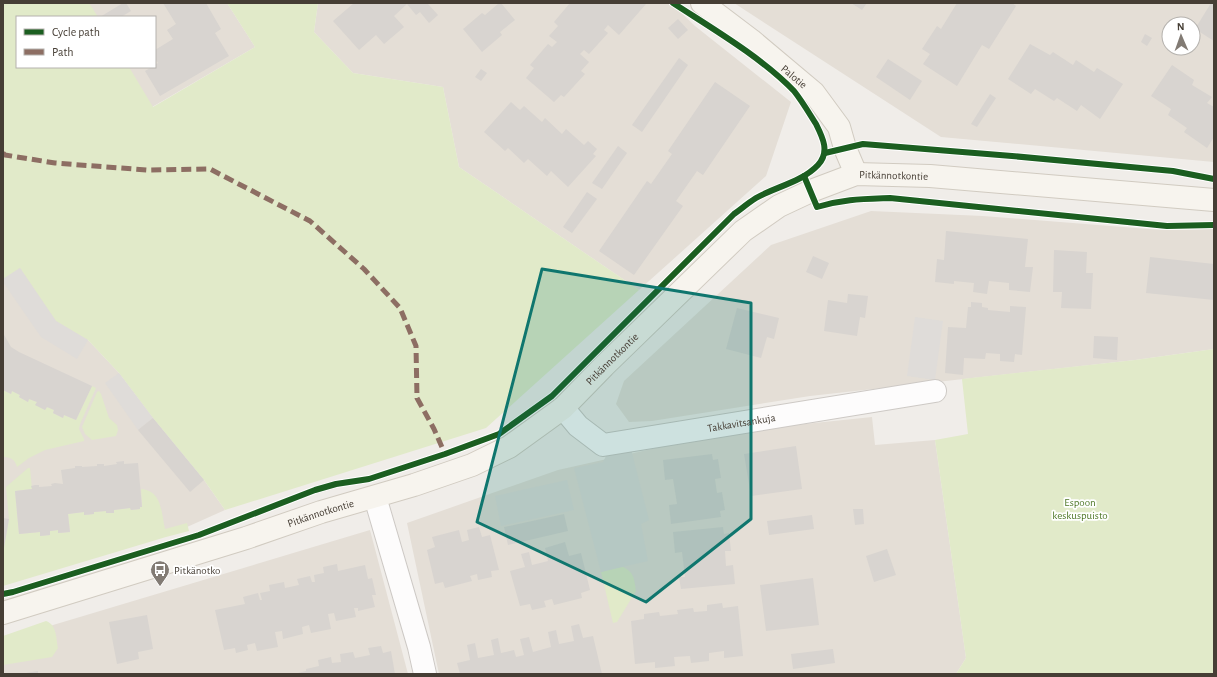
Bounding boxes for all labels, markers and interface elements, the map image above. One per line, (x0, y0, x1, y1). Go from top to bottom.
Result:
legend (16, 16, 156, 68)
north arrow (1161, 16, 1201, 56)
text: N (1177, 21, 1185, 32)
text: Cycle path (52, 26, 100, 39)
text: Path (52, 46, 74, 58)
street label: Palotie (779, 63, 809, 90)
street label: Pitkännotkontie (859, 169, 928, 181)
street label: Pitkännotkontie (583, 331, 640, 387)
street label: Takkavitsankuja (707, 412, 776, 433)
street label: Pitkännotkontie (286, 497, 355, 529)
park label: Espoon keskuspuisto (1052, 497, 1108, 521)
bus stop icon: Pitkänotko (149, 559, 171, 587)
place label: Pitkänotko (174, 565, 221, 576)

